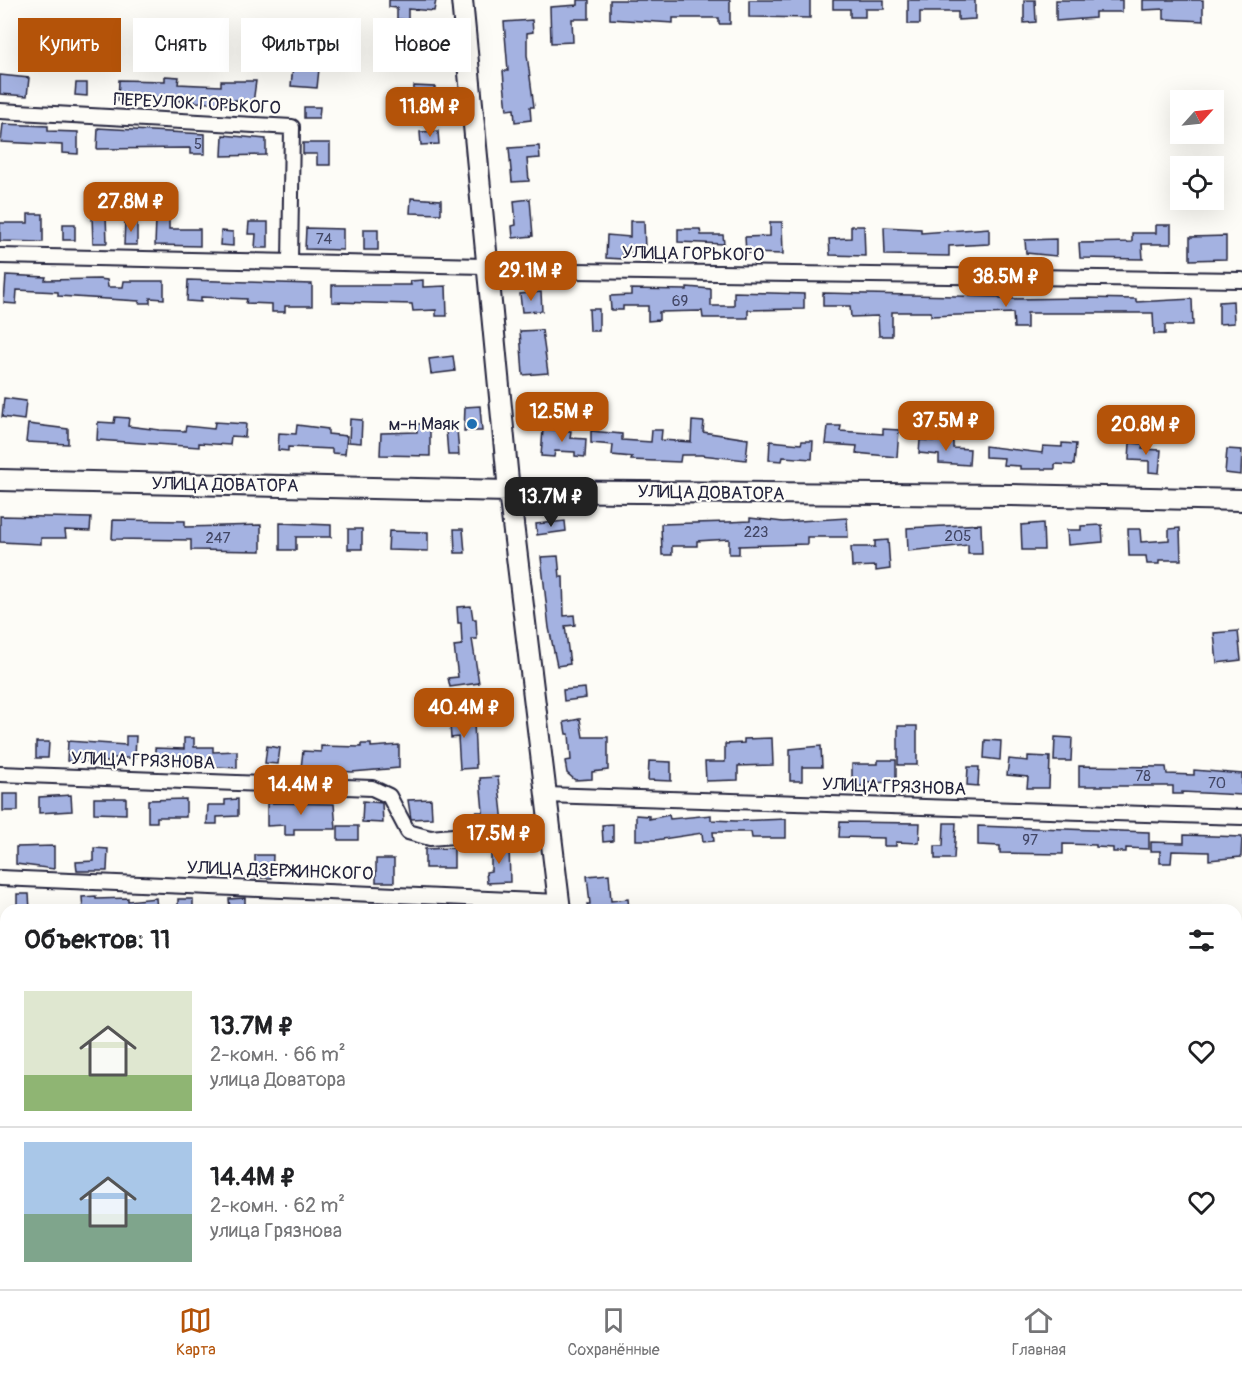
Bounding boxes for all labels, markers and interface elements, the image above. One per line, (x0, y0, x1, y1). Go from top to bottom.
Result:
chip: Купить (18, 18, 121, 72)
chip: Снять (133, 18, 229, 72)
chip: Фильтры (241, 18, 361, 72)
chip: Новое (373, 18, 471, 72)
pin: 11.8M ₽ (375, 87, 485, 138)
street label: ПЕРЕУЛОК ГОРЬКОГО (113, 88, 281, 120)
north arrow (1170, 90, 1224, 144)
map controls (1170, 90, 1224, 210)
text: 11.8M ₽ (400, 94, 460, 119)
house number: 5 (194, 135, 202, 154)
button: locate (1170, 156, 1224, 210)
pin: 27.8M ₽ (76, 182, 186, 233)
text: 27.8M ₽ (98, 189, 164, 214)
house number: 74 (316, 230, 333, 249)
street label: УЛИЦА ГОРЬКОГО (622, 241, 764, 267)
pin: 29.1M ₽ (476, 251, 586, 302)
pin: 38.5M ₽ (951, 257, 1061, 308)
text: 29.1M ₽ (499, 258, 563, 283)
text: 38.5M ₽ (972, 264, 1040, 289)
house number: 69 (672, 292, 688, 311)
pin: 12.5M ₽ (507, 392, 617, 443)
text: 12.5M ₽ (530, 399, 594, 424)
pin: 37.5M ₽ (891, 401, 1001, 452)
pin: 20.8M ₽ (1091, 405, 1201, 456)
text: 37.5M ₽ (912, 408, 980, 433)
text: 20.8M ₽ (1111, 412, 1181, 437)
place label: м-н Маяк (389, 413, 460, 436)
marker: м-н Маяк (465, 417, 479, 431)
street label: УЛИЦА ДОВАТОРА (151, 472, 299, 498)
pin: 13.7M ₽ (496, 477, 606, 528)
street label: УЛИЦА ДОВАТОРА (637, 480, 785, 506)
text: 13.7M ₽ (519, 484, 583, 509)
house number: 223 (744, 523, 768, 542)
house number: 205 (945, 527, 971, 546)
house number: 247 (205, 529, 231, 548)
pin: 40.4M ₽ (409, 688, 519, 739)
text: 40.4M ₽ (428, 695, 500, 720)
street label: УЛИЦА ГРЯЗНОВА (71, 747, 216, 775)
pin: 14.4M ₽ (246, 765, 356, 816)
house number: 78 (1135, 767, 1151, 786)
text: 14.4M ₽ (268, 772, 334, 797)
street label: УЛИЦА ГРЯЗНОВА (822, 773, 967, 801)
house number: 70 (1208, 774, 1226, 793)
pin: 17.5M ₽ (444, 814, 554, 865)
text: 17.5M ₽ (467, 821, 531, 846)
house number: 97 (1022, 831, 1038, 850)
street label: УЛИЦА ДЗЕРЖИНСКОГО (186, 856, 374, 886)
text: Объектов: 11 (24, 924, 170, 956)
icon: filters (1185, 924, 1218, 957)
text: 13.7M ₽ (210, 1010, 294, 1042)
icon: home (72, 1015, 144, 1087)
icon: heart (1185, 1035, 1218, 1068)
text: 2-комн. · 66 m² (210, 1042, 346, 1067)
text: улица Доватора (210, 1067, 346, 1092)
text: 14.4M ₽ (210, 1161, 296, 1193)
icon: home (72, 1166, 144, 1238)
icon: heart (1185, 1186, 1218, 1219)
text: 2-комн. · 62 m² (210, 1193, 345, 1218)
text: улица Грязнова (210, 1218, 342, 1243)
tab: Карта (176, 1304, 216, 1360)
tab: Сохранённые (568, 1304, 660, 1360)
tab: Главная (1012, 1304, 1066, 1360)

